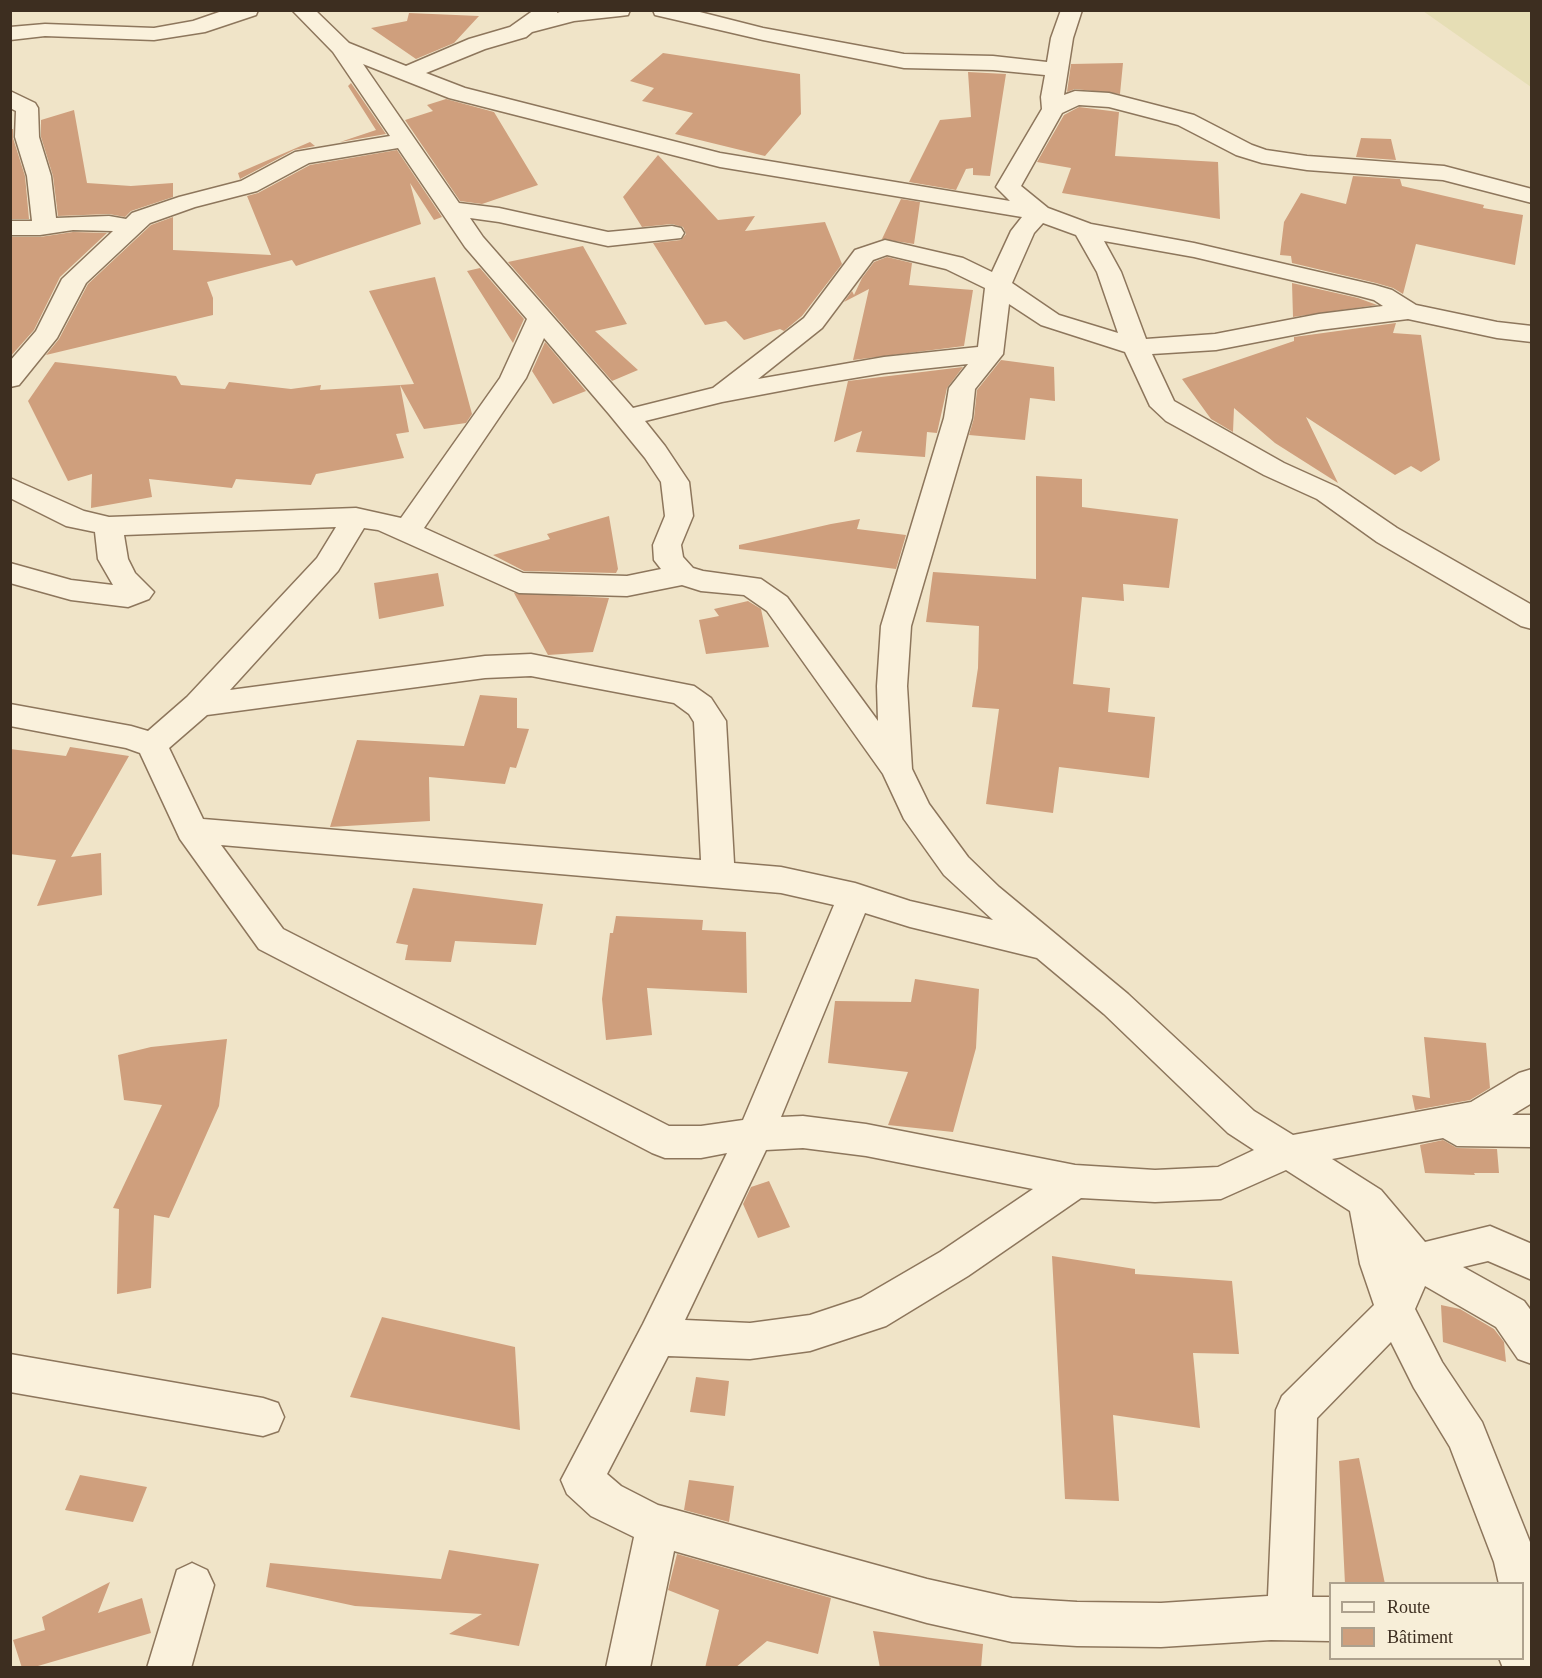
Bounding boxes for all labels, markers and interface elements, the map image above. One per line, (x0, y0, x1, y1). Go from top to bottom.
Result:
legend (1329, 1582, 1524, 1660)
text: Route (1387, 1597, 1430, 1617)
text: Bâtiment (1387, 1627, 1453, 1647)

